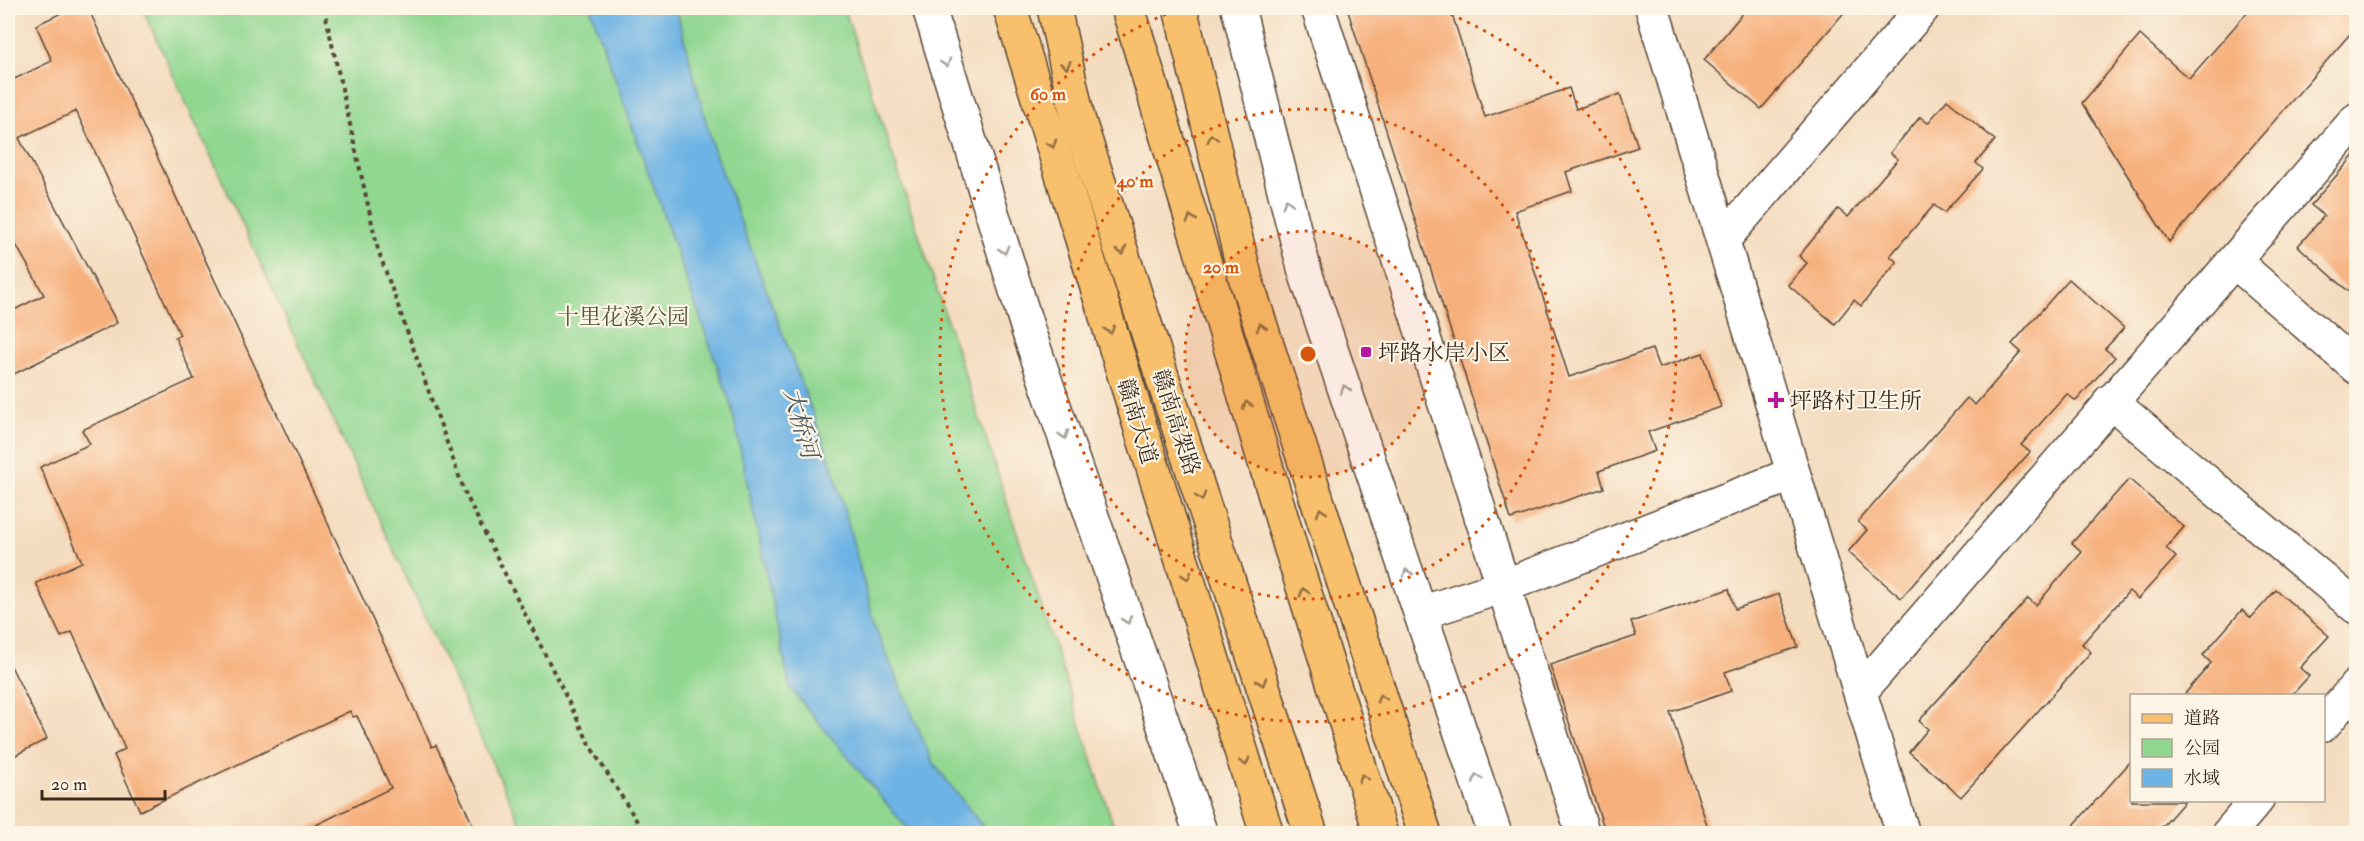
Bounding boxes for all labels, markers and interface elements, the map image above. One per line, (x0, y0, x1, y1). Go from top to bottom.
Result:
one-way arrow (939, 57, 951, 68)
one-way arrow (1059, 59, 1072, 69)
text: 60 m (1030, 83, 1067, 106)
one-way arrow (1206, 133, 1219, 143)
one-way arrow (1045, 138, 1057, 149)
text: 40 m (1116, 170, 1154, 193)
one-way arrow (1282, 198, 1295, 208)
one-way arrow (1186, 214, 1198, 224)
one-way arrow (997, 244, 1009, 255)
one-way arrow (1114, 245, 1127, 256)
text: 20 m (1203, 256, 1240, 279)
park label: 十里花溪公园 (557, 303, 689, 331)
one-way arrow (1256, 322, 1269, 333)
one-way arrow (1103, 324, 1115, 335)
place label: 坪路水岸小区 (1378, 339, 1510, 367)
centre of rings (1298, 344, 1318, 364)
marker: 坪路水岸小区 (1359, 345, 1373, 359)
street label: 赣南高架路 (1146, 366, 1206, 479)
street label: 赣南大道 (1111, 375, 1163, 467)
water label: 大桥河 (776, 384, 826, 466)
one-way arrow (1339, 384, 1352, 395)
place label: 坪路村卫生所 (1790, 387, 1922, 415)
marker: 坪路村卫生所 (1767, 391, 1785, 409)
one-way arrow (1242, 400, 1254, 411)
one-way arrow (1057, 429, 1070, 440)
one-way arrow (1194, 491, 1207, 502)
one-way arrow (1316, 507, 1329, 518)
one-way arrow (1402, 569, 1415, 579)
one-way arrow (1180, 570, 1192, 581)
one-way arrow (1299, 587, 1311, 598)
one-way arrow (1120, 614, 1133, 625)
one-way arrow (1254, 676, 1267, 687)
one-way arrow (1376, 693, 1388, 704)
legend (2130, 694, 2325, 802)
text: 道路 (2184, 707, 2220, 730)
text: 公园 (2184, 737, 2220, 760)
one-way arrow (1238, 756, 1250, 767)
scale bar (42, 763, 165, 801)
text: 水域 (2184, 767, 2220, 790)
text: 20 m (51, 773, 87, 796)
one-way arrow (1358, 773, 1370, 784)
one-way arrow (1471, 773, 1484, 784)

